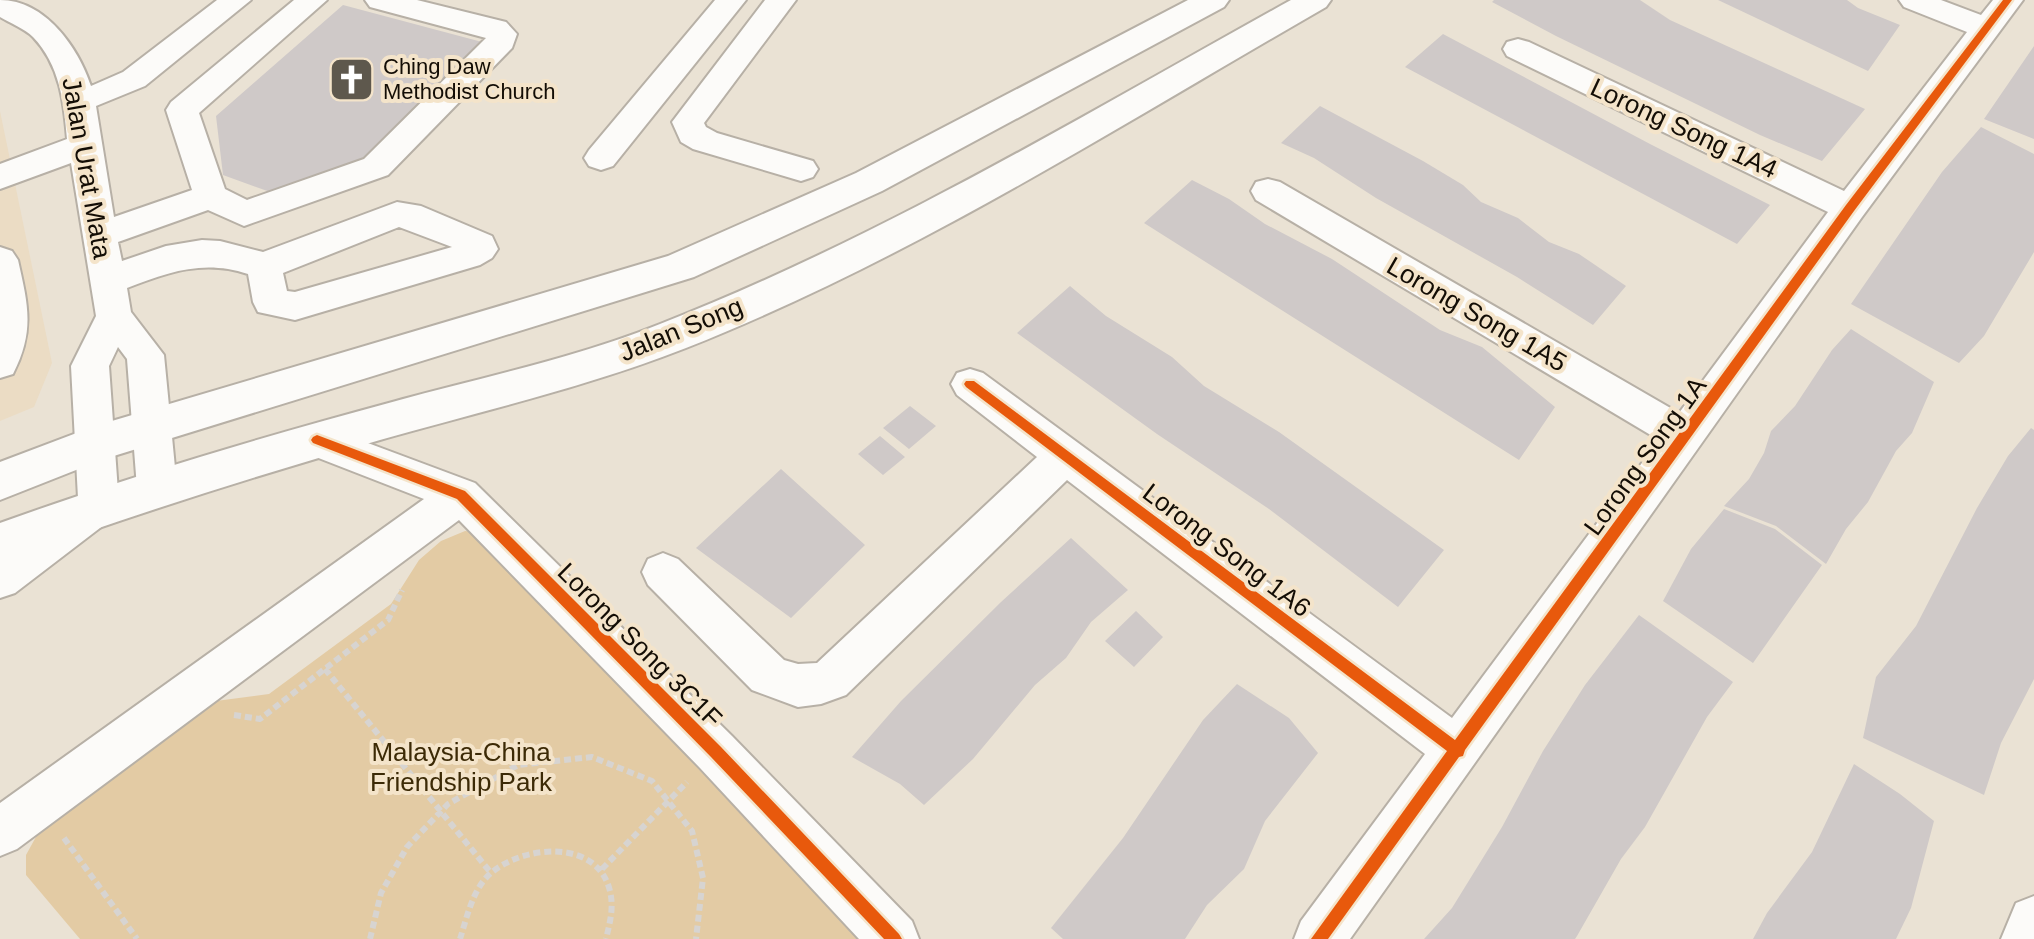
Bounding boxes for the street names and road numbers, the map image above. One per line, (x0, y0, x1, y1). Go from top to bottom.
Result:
street label: Lorong Song 1A4 (1586, 72, 1782, 184)
street label: Jalan Urat Mata (56, 75, 118, 262)
street label: Lorong Song 1A5 (1382, 250, 1572, 378)
street label: Jalan Song (615, 291, 747, 367)
street label: Lorong Song 1A (1578, 371, 1713, 541)
street label: Lorong Song 1A6 (1137, 477, 1317, 623)
street label: Lorong Song 3C1F (552, 557, 728, 733)

